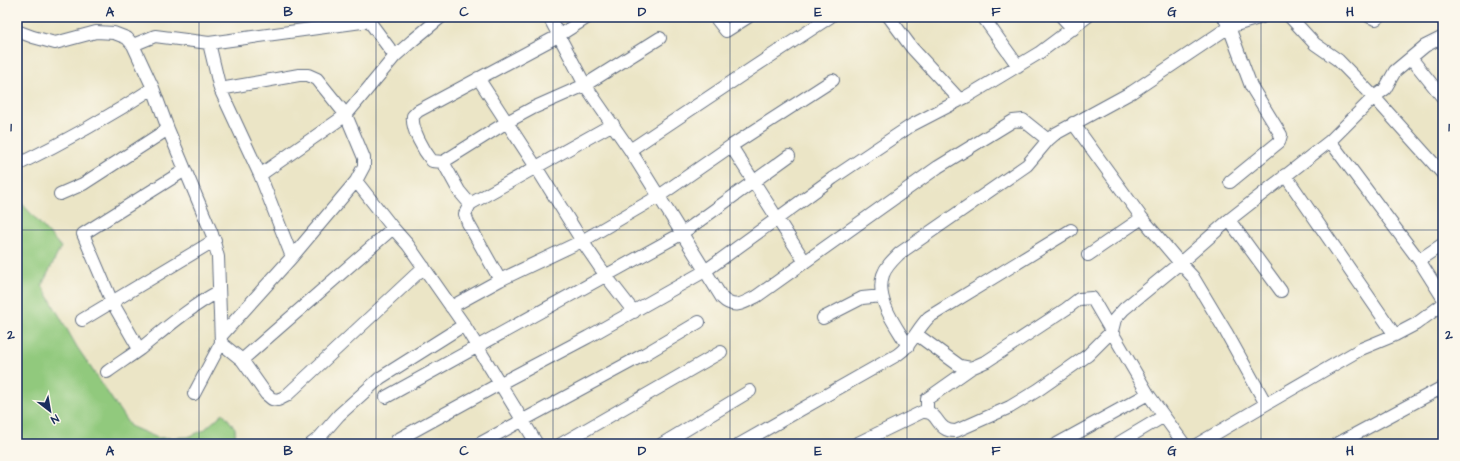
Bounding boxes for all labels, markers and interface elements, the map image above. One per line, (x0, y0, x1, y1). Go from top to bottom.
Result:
text: A (106, 3, 115, 21)
text: B (283, 3, 293, 21)
text: C (459, 3, 469, 21)
text: D (638, 3, 647, 21)
text: E (814, 3, 822, 21)
text: F (991, 3, 1001, 21)
text: G (1167, 3, 1177, 21)
text: H (1346, 3, 1354, 21)
text: 1 (10, 118, 12, 136)
text: 1 (1448, 118, 1450, 136)
text: 2 (6, 326, 15, 344)
text: 2 (1444, 326, 1453, 344)
north arrow (30, 391, 70, 431)
text: N (48, 411, 62, 427)
text: A (106, 442, 115, 460)
text: B (283, 442, 293, 460)
text: C (459, 442, 469, 460)
text: D (638, 442, 647, 460)
text: E (814, 442, 822, 460)
text: F (991, 442, 1001, 460)
text: G (1167, 442, 1177, 460)
text: H (1346, 442, 1354, 460)

